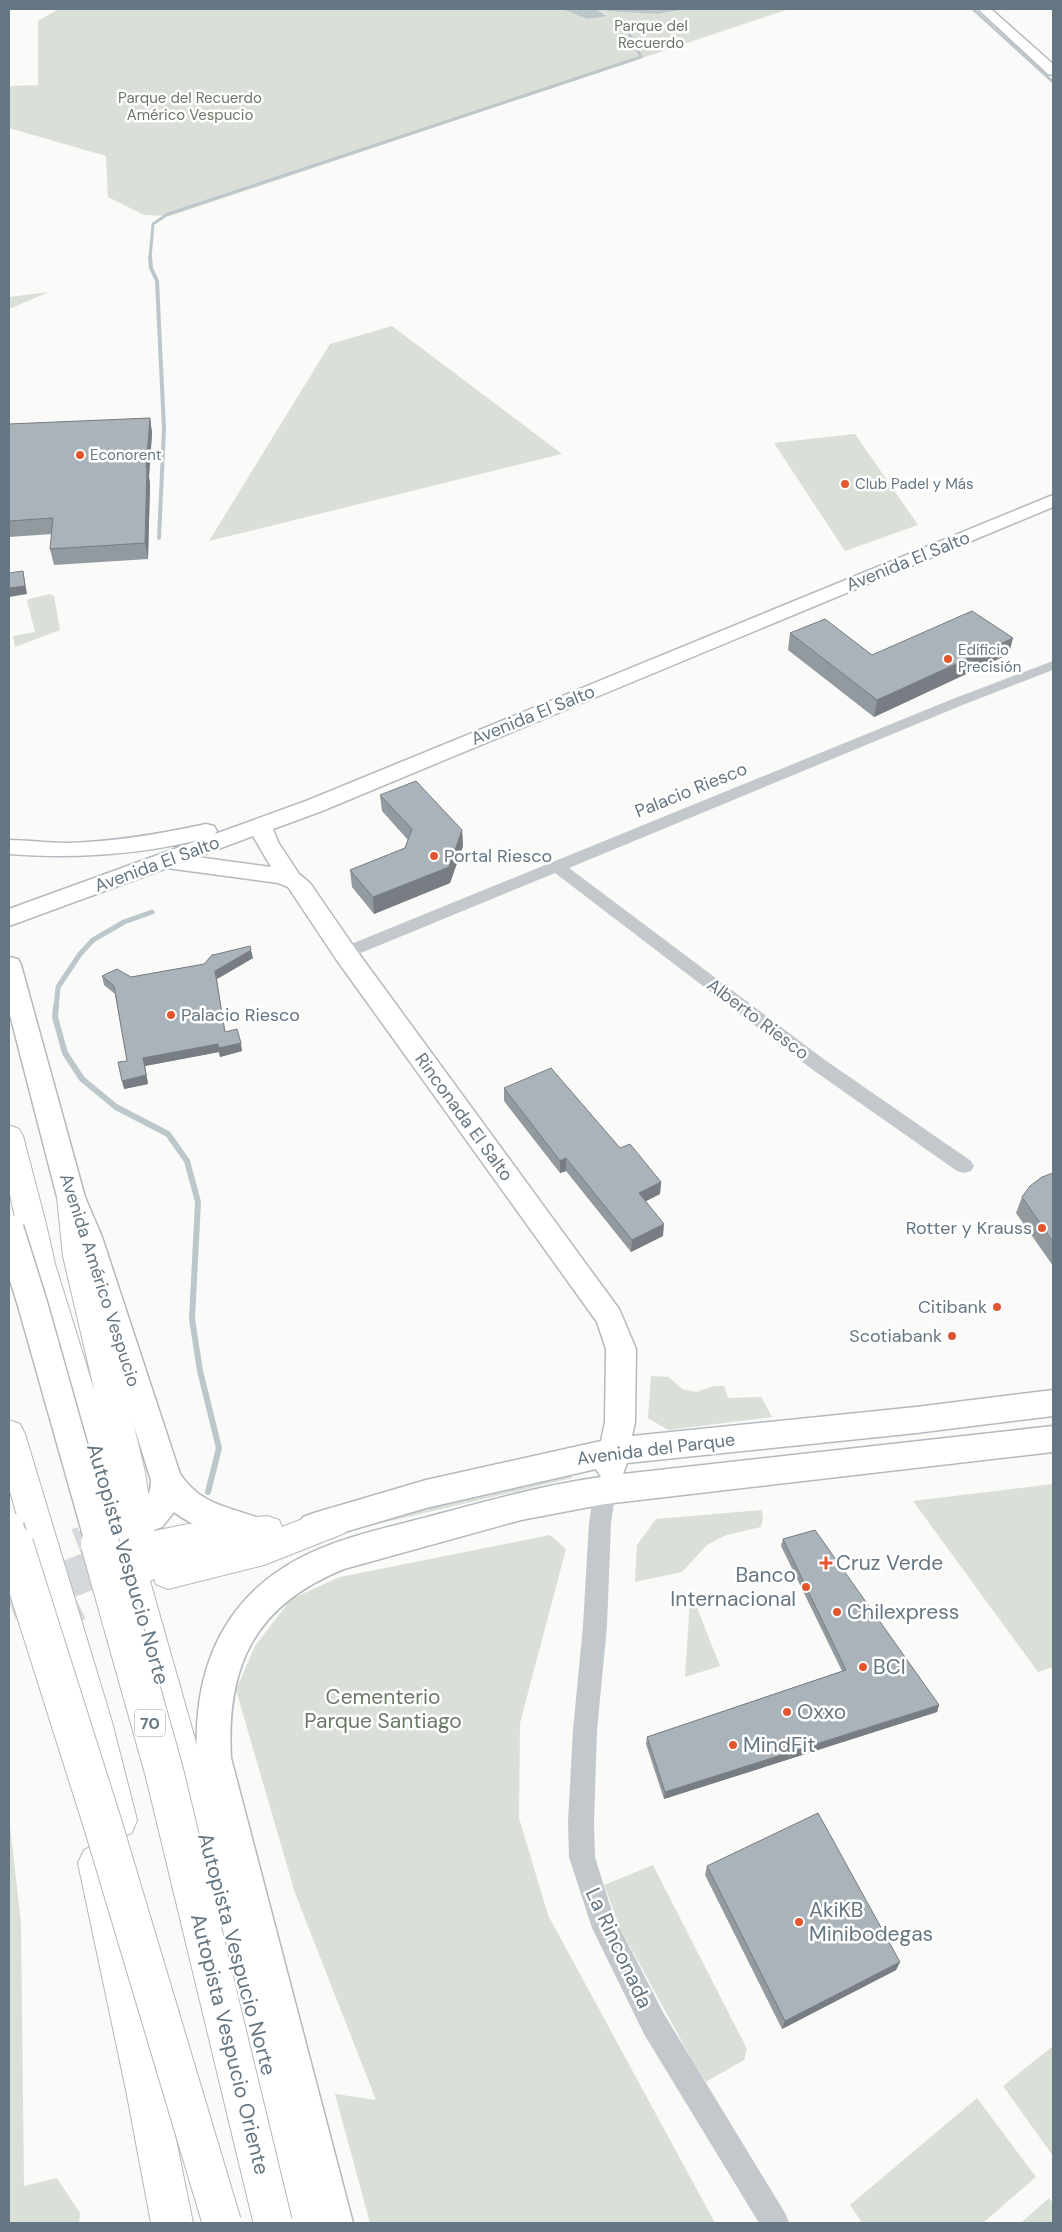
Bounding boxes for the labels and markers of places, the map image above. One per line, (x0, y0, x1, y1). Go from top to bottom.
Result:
place label: Econorent (90, 445, 162, 465)
marker: Econorent (74, 449, 86, 461)
place label: Club Padel y Más (855, 474, 974, 494)
marker: Club Padel y Más (839, 478, 851, 490)
place label: Edificio Precisión (958, 640, 1021, 677)
marker: Edificio Precisión (942, 653, 954, 665)
place label: Portal Riesco (444, 844, 552, 868)
marker: Portal Riesco (428, 850, 440, 862)
place label: Palacio Riesco (181, 1003, 300, 1027)
marker: Palacio Riesco (165, 1009, 177, 1021)
place label: Rotter y Krauss (906, 1216, 1032, 1240)
marker: Rotter y Krauss (1036, 1222, 1048, 1234)
place label: Citibank (918, 1295, 987, 1319)
marker: Citibank (991, 1301, 1003, 1313)
place label: Scotiabank (849, 1324, 942, 1348)
marker: Scotiabank (946, 1330, 958, 1342)
place label: Cruz Verde (836, 1549, 943, 1577)
marker: Cruz Verde (820, 1557, 832, 1569)
place label: Banco Internacional (670, 1561, 796, 1613)
marker: Banco Internacional (800, 1581, 812, 1593)
place label: Chilexpress (847, 1598, 959, 1626)
marker: Chilexpress (831, 1606, 843, 1618)
place label: BCI (873, 1653, 906, 1681)
marker: BCI (857, 1661, 869, 1673)
place label: Oxxo (797, 1698, 846, 1726)
marker: Oxxo (781, 1706, 793, 1718)
place label: MindFit (743, 1731, 815, 1759)
marker: MindFit (727, 1739, 739, 1751)
place label: AkiKB Minibodegas (809, 1896, 933, 1948)
marker: AkiKB Minibodegas (793, 1916, 805, 1928)

